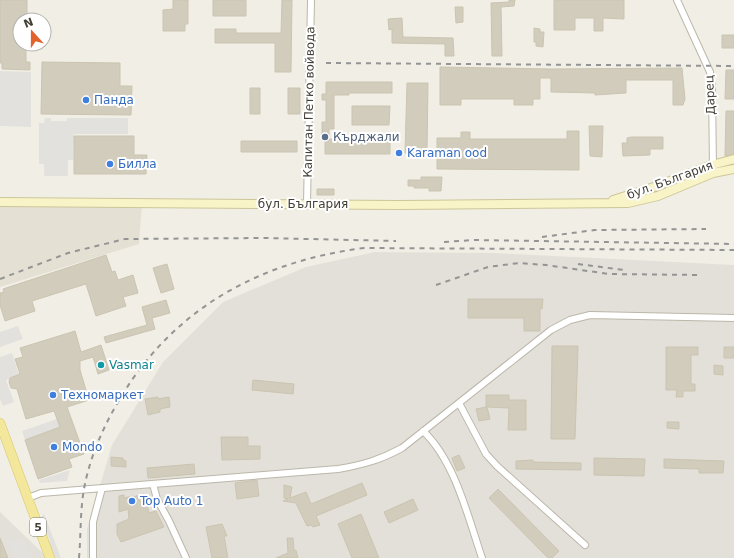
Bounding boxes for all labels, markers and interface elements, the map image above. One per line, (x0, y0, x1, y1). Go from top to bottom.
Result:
north arrow (12, 12, 52, 52)
text: N (22, 15, 35, 31)
street label: Капитан Петко войвода (301, 26, 317, 178)
street label: Дарец (702, 75, 718, 115)
place label: Панда (94, 93, 134, 107)
marker: Панда (81, 95, 91, 105)
place label: Кърджали (333, 130, 400, 144)
marker: Кърджали (320, 132, 330, 142)
place label: Karaman ood (407, 146, 487, 160)
marker: Karaman ood (394, 148, 404, 158)
place label: Билла (118, 157, 157, 171)
street label: бул. България (625, 158, 715, 202)
marker: Билла (105, 159, 115, 169)
street label: бул. България (258, 197, 348, 211)
place label: Vasmar (109, 358, 154, 372)
marker: Vasmar (96, 360, 106, 370)
place label: Техномаркет (60, 388, 144, 402)
marker: Техномаркет (48, 390, 58, 400)
place label: Mondo (62, 440, 102, 454)
marker: Mondo (49, 442, 59, 452)
place label: Top Auto 1 (139, 494, 203, 508)
marker: Top Auto 1 (127, 496, 137, 506)
road number: 5 (30, 518, 46, 536)

